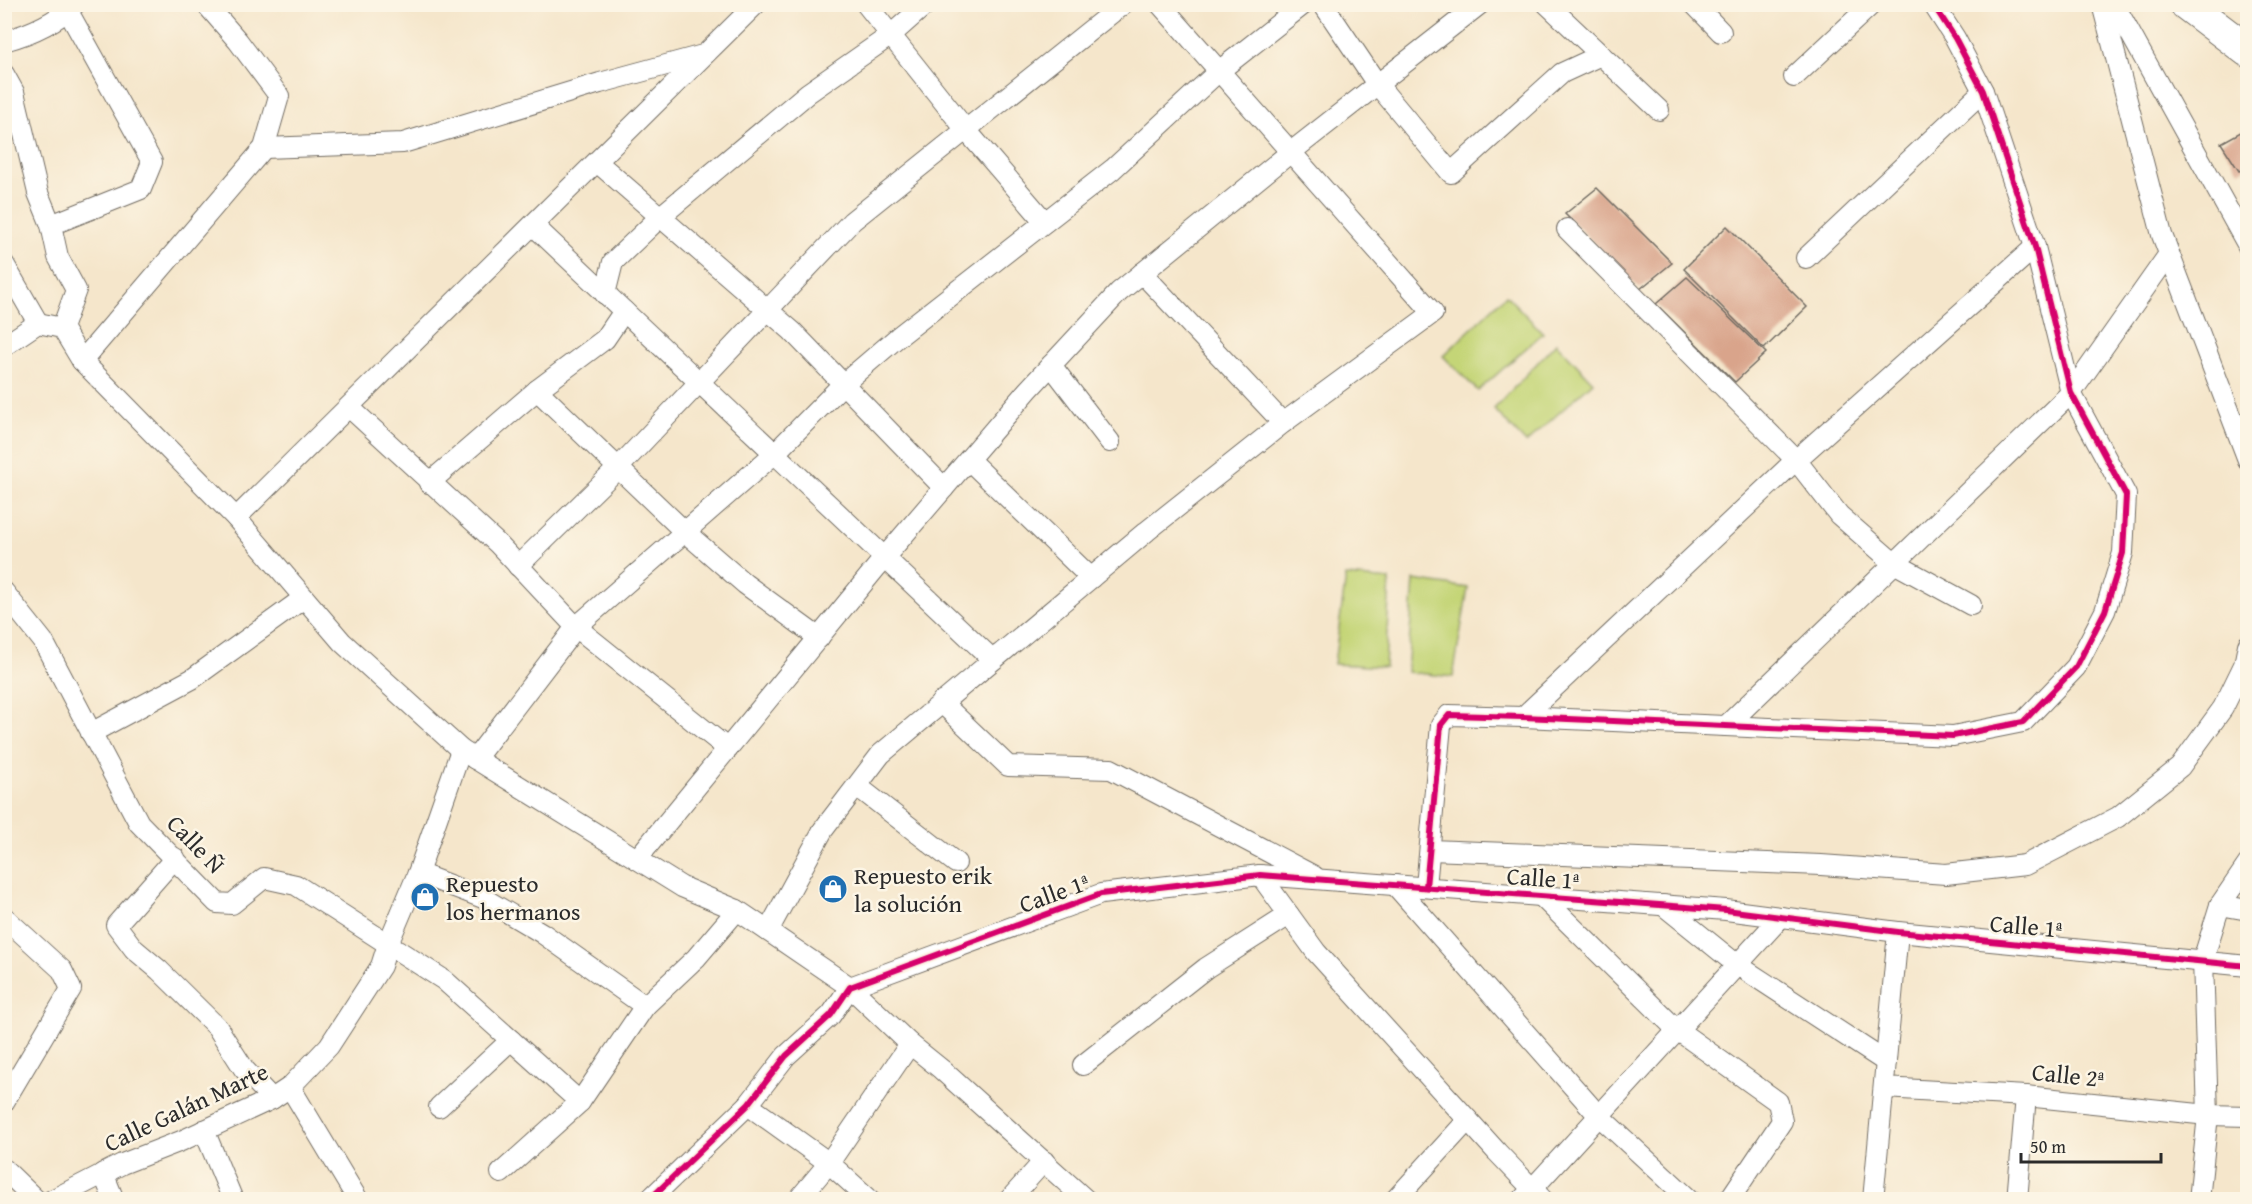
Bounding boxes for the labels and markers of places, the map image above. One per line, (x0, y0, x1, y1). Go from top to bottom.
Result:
place label: Repuesto erik la solución (854, 858, 993, 921)
place label: Repuesto los hermanos (446, 866, 581, 929)
shop icon: Repuesto erik la solución (817, 873, 849, 905)
shop icon: Repuesto los hermanos (409, 881, 441, 913)

